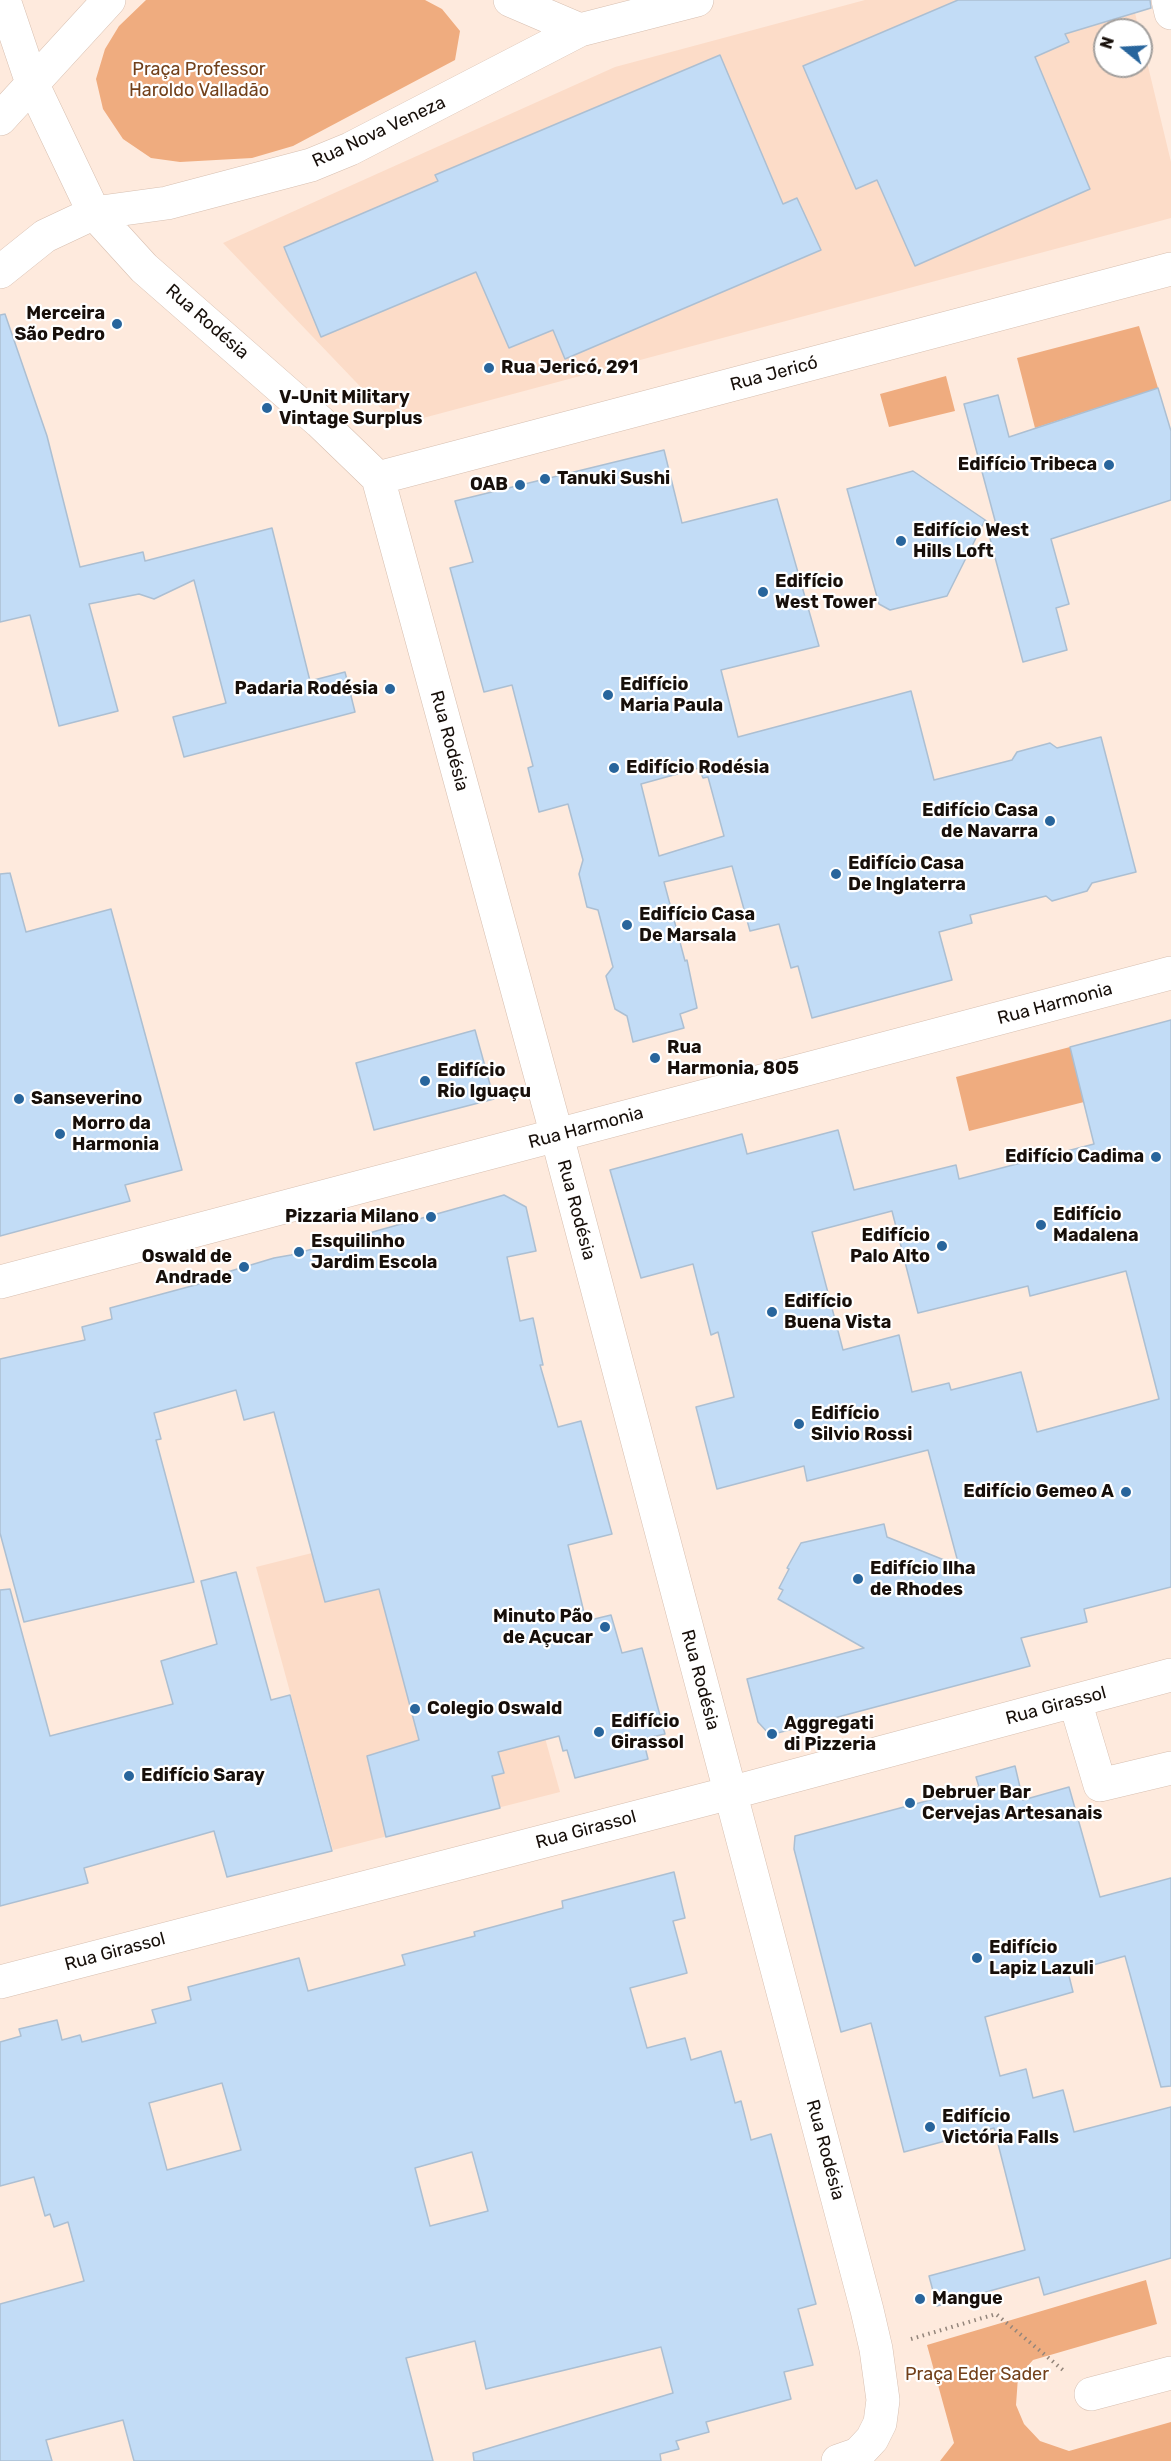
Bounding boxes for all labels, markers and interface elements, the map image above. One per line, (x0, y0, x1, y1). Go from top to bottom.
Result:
north arrow (1093, 18, 1153, 78)
text: N (1096, 34, 1118, 51)
park label: Praça Professor Haroldo Valladão (129, 59, 269, 101)
street label: Rua Nova Veneza (309, 92, 449, 172)
street label: Rua Rodésia (161, 280, 253, 364)
place label: Merceira São Pedro (14, 303, 105, 346)
marker: Merceira São Pedro (110, 317, 124, 331)
street label: Rua Jericó (728, 352, 820, 396)
place label: Rua Jericó, 291 (501, 357, 638, 379)
marker: Rua Jericó, 291 (482, 361, 496, 375)
place label: V-Unit Military Vintage Surplus (279, 387, 423, 430)
marker: V-Unit Military Vintage Surplus (260, 401, 274, 415)
place label: Edifício Tribeca (958, 454, 1097, 476)
marker: Edifício Tribeca (1102, 458, 1116, 472)
place label: Tanuki Sushi (557, 468, 670, 490)
marker: Tanuki Sushi (538, 472, 552, 486)
place label: OAB (470, 474, 508, 496)
marker: OAB (513, 478, 527, 492)
place label: Edifício West Hills Loft (913, 520, 1029, 562)
marker: Edifício West Hills Loft (894, 534, 908, 548)
place label: Edifício West Tower (775, 571, 877, 614)
marker: Edifício West Tower (756, 585, 770, 599)
place label: Edifício Maria Paula (620, 674, 723, 716)
place label: Padaria Rodésia (235, 678, 378, 700)
marker: Padaria Rodésia (383, 682, 397, 696)
street label: Rua Rodésia (425, 688, 473, 794)
marker: Edifício Maria Paula (601, 688, 615, 702)
place label: Edifício Rodésia (626, 757, 769, 779)
marker: Edifício Rodésia (607, 761, 621, 775)
place label: Edifício Casa de Navarra (922, 800, 1038, 842)
marker: Edifício Casa de Navarra (1043, 814, 1057, 828)
place label: Edifício Casa De Inglaterra (848, 853, 966, 896)
marker: Edifício Casa De Inglaterra (829, 867, 843, 881)
place label: Edifício Casa De Marsala (639, 904, 755, 946)
marker: Edifício Casa De Marsala (620, 918, 634, 932)
street label: Rua Harmonia (995, 978, 1115, 1030)
place label: Rua Harmonia, 805 (667, 1037, 799, 1080)
marker: Rua Harmonia, 805 (648, 1051, 662, 1065)
place label: Edifício Rio Iguaçu (437, 1060, 531, 1102)
marker: Edifício Rio Iguaçu (418, 1074, 432, 1088)
place label: Sanseverino (31, 1088, 142, 1110)
marker: Sanseverino (12, 1092, 26, 1106)
street label: Rua Harmonia (526, 1102, 646, 1154)
place label: Morro da Harmonia (72, 1113, 159, 1156)
marker: Morro da Harmonia (53, 1127, 67, 1141)
place label: Edifício Cadima (1005, 1146, 1144, 1168)
marker: Edifício Cadima (1149, 1150, 1163, 1164)
street label: Rua Rodésia (552, 1157, 600, 1263)
place label: Edifício Madalena (1053, 1204, 1139, 1246)
place label: Pizzaria Milano (285, 1206, 419, 1228)
marker: Pizzaria Milano (424, 1210, 438, 1224)
marker: Edifício Madalena (1034, 1218, 1048, 1232)
place label: Edifício Palo Alto (850, 1225, 930, 1268)
place label: Esquilinho Jardim Escola (311, 1231, 437, 1274)
marker: Edifício Palo Alto (935, 1239, 949, 1253)
marker: Esquilinho Jardim Escola (292, 1245, 306, 1259)
place label: Oswald de Andrade (142, 1246, 232, 1288)
marker: Oswald de Andrade (237, 1260, 251, 1274)
place label: Edifício Buena Vista (784, 1291, 891, 1334)
marker: Edifício Buena Vista (765, 1305, 779, 1319)
place label: Edifício Silvio Rossi (811, 1403, 912, 1446)
marker: Edifício Silvio Rossi (792, 1417, 806, 1431)
place label: Edifício Gemeo A (963, 1481, 1114, 1503)
marker: Edifício Gemeo A (1119, 1485, 1133, 1499)
place label: Edifício Ilha de Rhodes (870, 1558, 976, 1600)
marker: Edifício Ilha de Rhodes (851, 1572, 865, 1586)
place label: Minuto Pão de Açucar (493, 1606, 593, 1648)
marker: Minuto Pão de Açucar (598, 1620, 612, 1634)
street label: Rua Rodésia (676, 1627, 724, 1733)
street label: Rua Girassol (1003, 1682, 1109, 1730)
place label: Colegio Oswald (427, 1698, 562, 1720)
marker: Colegio Oswald (408, 1702, 422, 1716)
place label: Edifício Girassol (611, 1711, 684, 1754)
place label: Aggregati di Pizzeria (784, 1713, 876, 1756)
marker: Edifício Girassol (592, 1725, 606, 1739)
marker: Aggregati di Pizzeria (765, 1727, 779, 1741)
place label: Edifício Saray (141, 1765, 265, 1787)
marker: Edifício Saray (122, 1769, 136, 1783)
place label: Debruer Bar Cervejas Artesanais (922, 1782, 1102, 1824)
marker: Debruer Bar Cervejas Artesanais (903, 1796, 917, 1810)
street label: Rua Girassol (533, 1806, 639, 1854)
street label: Rua Girassol (62, 1928, 168, 1976)
place label: Edifício Lapiz Lazuli (989, 1937, 1094, 1980)
marker: Edifício Lapiz Lazuli (970, 1951, 984, 1965)
street label: Rua Rodésia (801, 2097, 849, 2203)
place label: Edifício Victória Falls (942, 2106, 1059, 2148)
marker: Edifício Victória Falls (923, 2120, 937, 2134)
place label: Mangue (932, 2288, 1003, 2310)
marker: Mangue (913, 2292, 927, 2306)
park label: Praça Eder Sader (905, 2364, 1049, 2386)

